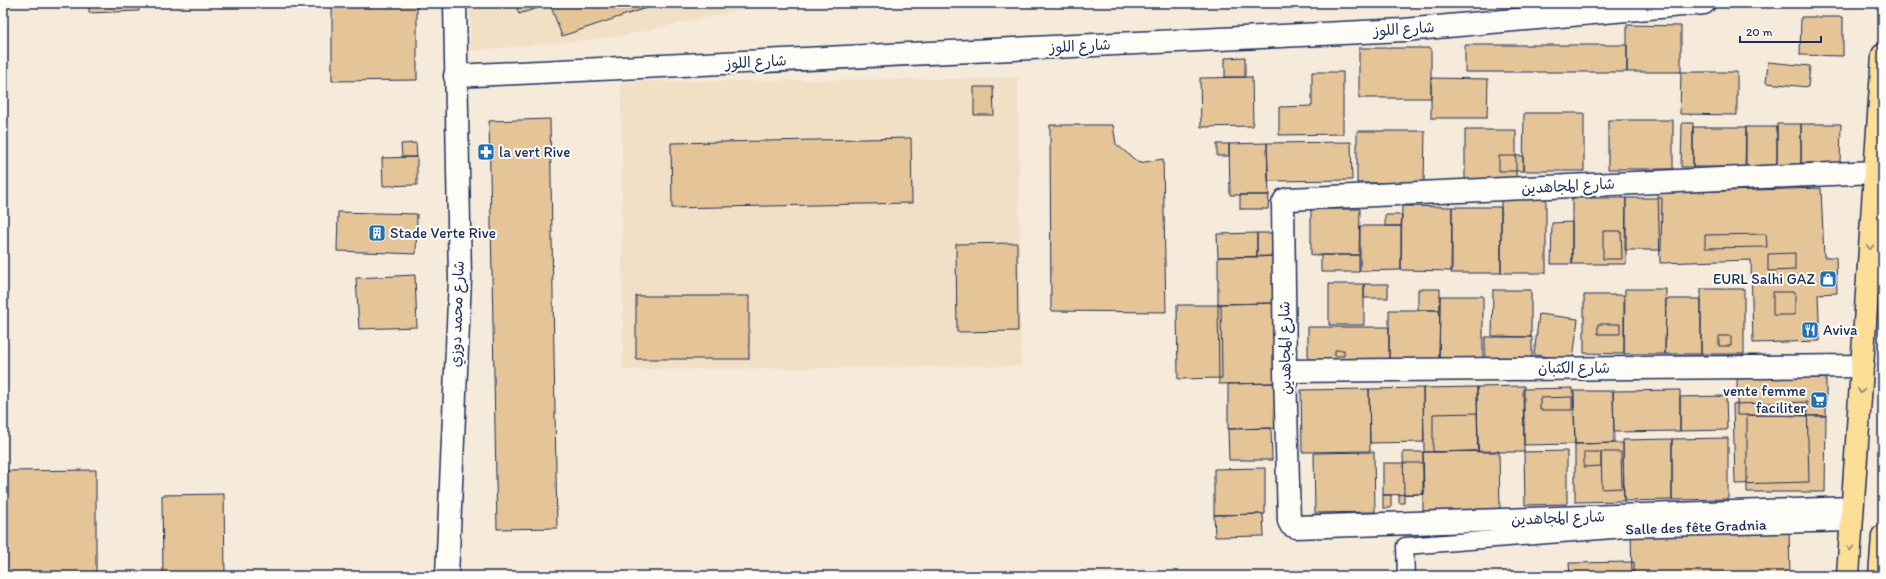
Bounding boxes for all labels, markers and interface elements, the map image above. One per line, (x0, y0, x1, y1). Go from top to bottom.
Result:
street label: شارع اللوز (1372, 18, 1435, 41)
scale bar (1740, 18, 1821, 44)
text: 20 m (1746, 25, 1773, 39)
street label: شارع اللوز (1048, 35, 1111, 58)
street label: شارع اللوز (724, 51, 787, 74)
pharmacy icon: la vert Rive (476, 142, 496, 162)
place label: la vert Rive (499, 143, 570, 161)
street label: شارع المجاهدين (1521, 175, 1615, 198)
building icon: Stade Verte Rive (367, 223, 387, 243)
place label: Stade Verte Rive (390, 224, 496, 242)
one-way arrow (1866, 244, 1874, 250)
street label: شارع محمد دوزي (446, 260, 470, 368)
shop icon: EURL Salhi GAZ (1818, 269, 1838, 289)
place label: EURL Salhi GAZ (1713, 270, 1815, 288)
street label: شارع المجاهدين (1275, 301, 1296, 395)
restaurant icon: Aviva (1800, 320, 1820, 340)
place label: Aviva (1823, 321, 1858, 339)
street label: شارع الكثبان (1538, 359, 1610, 378)
place label: vente femme faciliter (1723, 382, 1806, 417)
one-way arrow (1857, 388, 1866, 394)
supermarket icon: vente femme faciliter (1809, 390, 1829, 410)
street label: شارع المجاهدين (1511, 507, 1605, 530)
street label: Salle des fête Gradnia (1625, 516, 1767, 538)
one-way arrow (1845, 545, 1854, 551)

